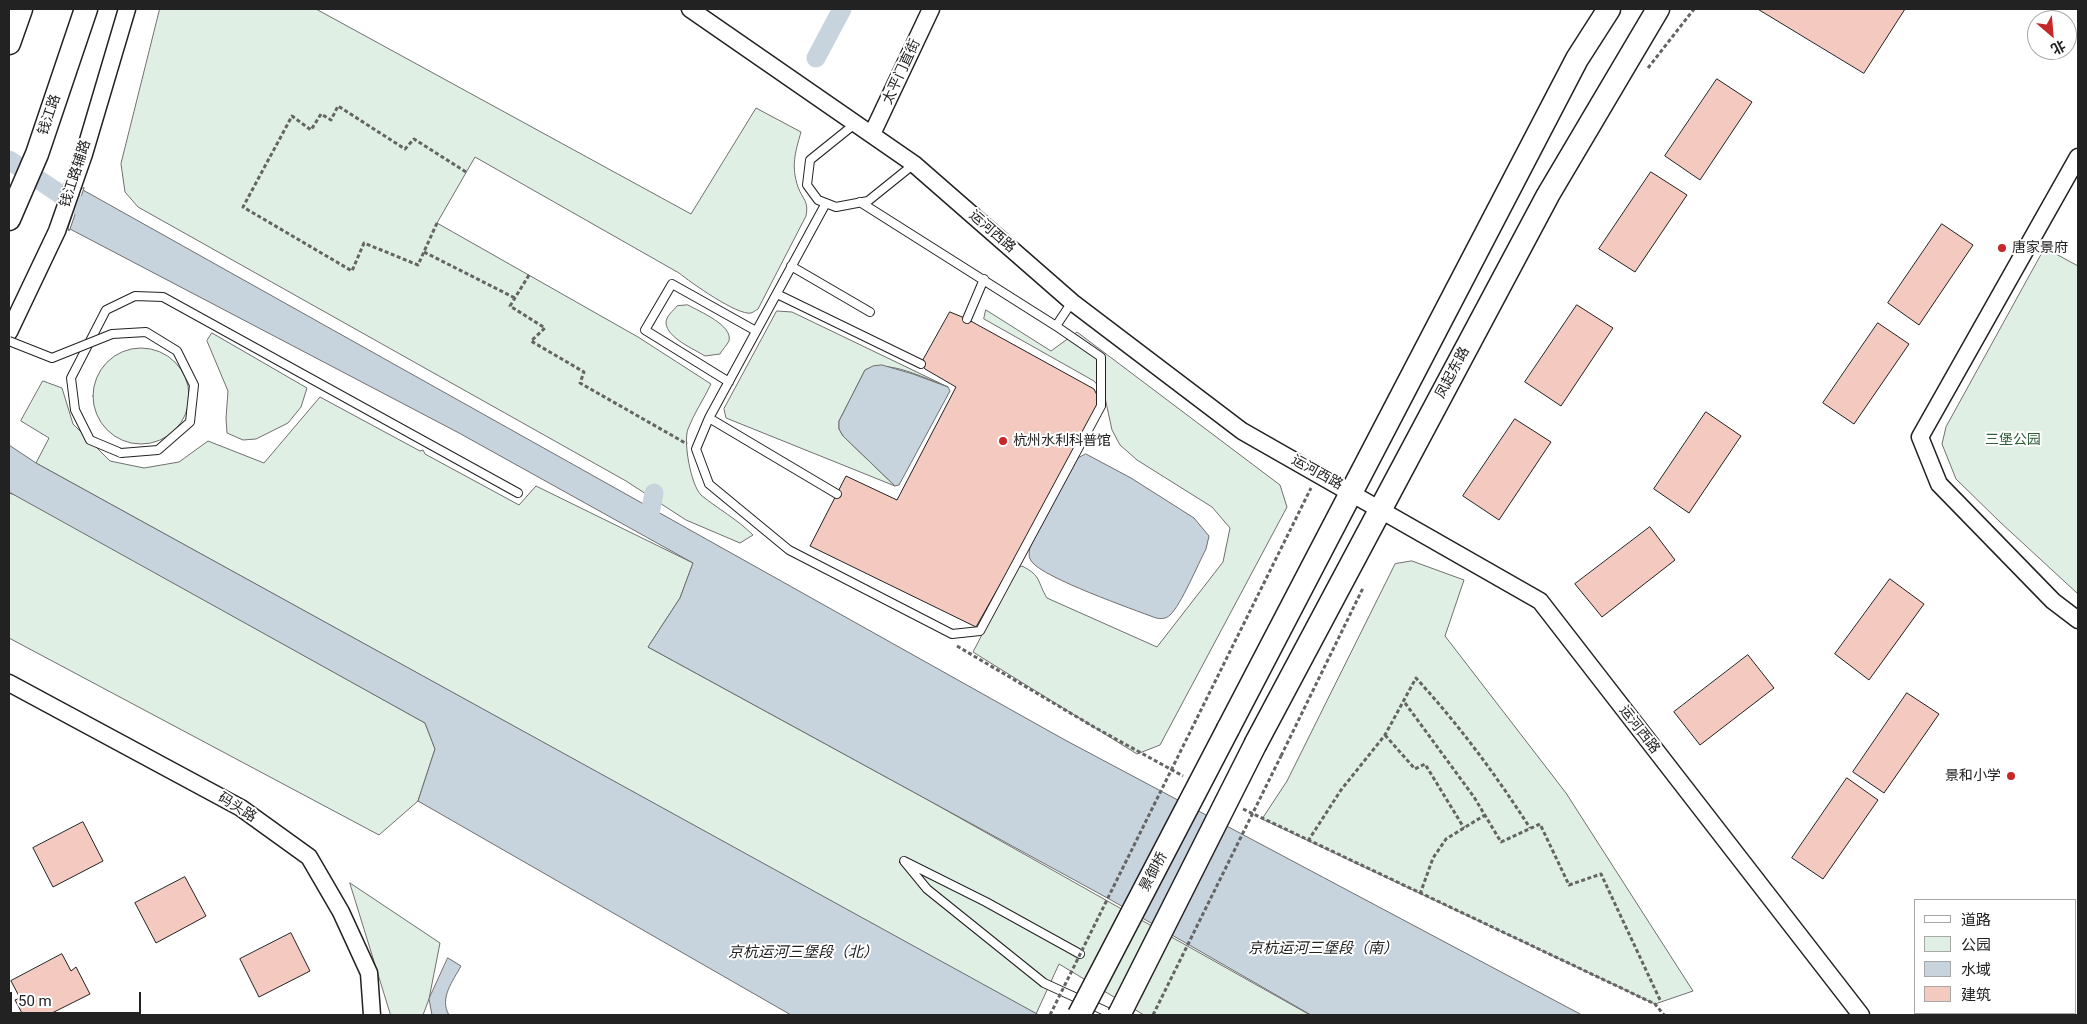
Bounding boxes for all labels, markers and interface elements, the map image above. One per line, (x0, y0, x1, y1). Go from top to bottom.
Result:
north arrow (2027, 10, 2077, 60)
street label: 太平门直街 (880, 37, 924, 107)
text: 北 (2048, 37, 2068, 58)
street label: 钱江路 (35, 92, 65, 138)
street label: 钱江路辅路 (57, 138, 95, 210)
street label: 运河西路 (965, 207, 1019, 257)
place label: 唐家景府 (2012, 240, 2068, 256)
marker: 唐家景府 (1996, 242, 2008, 254)
street label: 凤起东路 (1432, 344, 1474, 402)
park label: 三堡公园 (1985, 432, 2041, 448)
place label: 杭州水利科普馆 (1013, 433, 1111, 449)
marker: 杭州水利科普馆 (997, 435, 1009, 447)
street label: 运河西路 (1288, 452, 1346, 494)
street label: 运河西路 (1615, 703, 1663, 757)
place label: 景和小学 (1945, 768, 2001, 784)
marker: 景和小学 (2005, 770, 2017, 782)
street label: 码头路 (215, 790, 259, 826)
street label: 景御桥 (1137, 850, 1171, 894)
legend (1914, 899, 2077, 1014)
text: 道路 (1961, 911, 1991, 929)
text: 公园 (1961, 936, 1991, 954)
water label: 京杭运河三堡段（南） (1248, 940, 1398, 958)
water label: 京杭运河三堡段（北） (728, 944, 878, 962)
text: 水域 (1961, 961, 1991, 979)
scale bar (12, 982, 144, 1014)
text: 建筑 (1961, 986, 1991, 1004)
text: 50 m (18, 992, 52, 1010)

